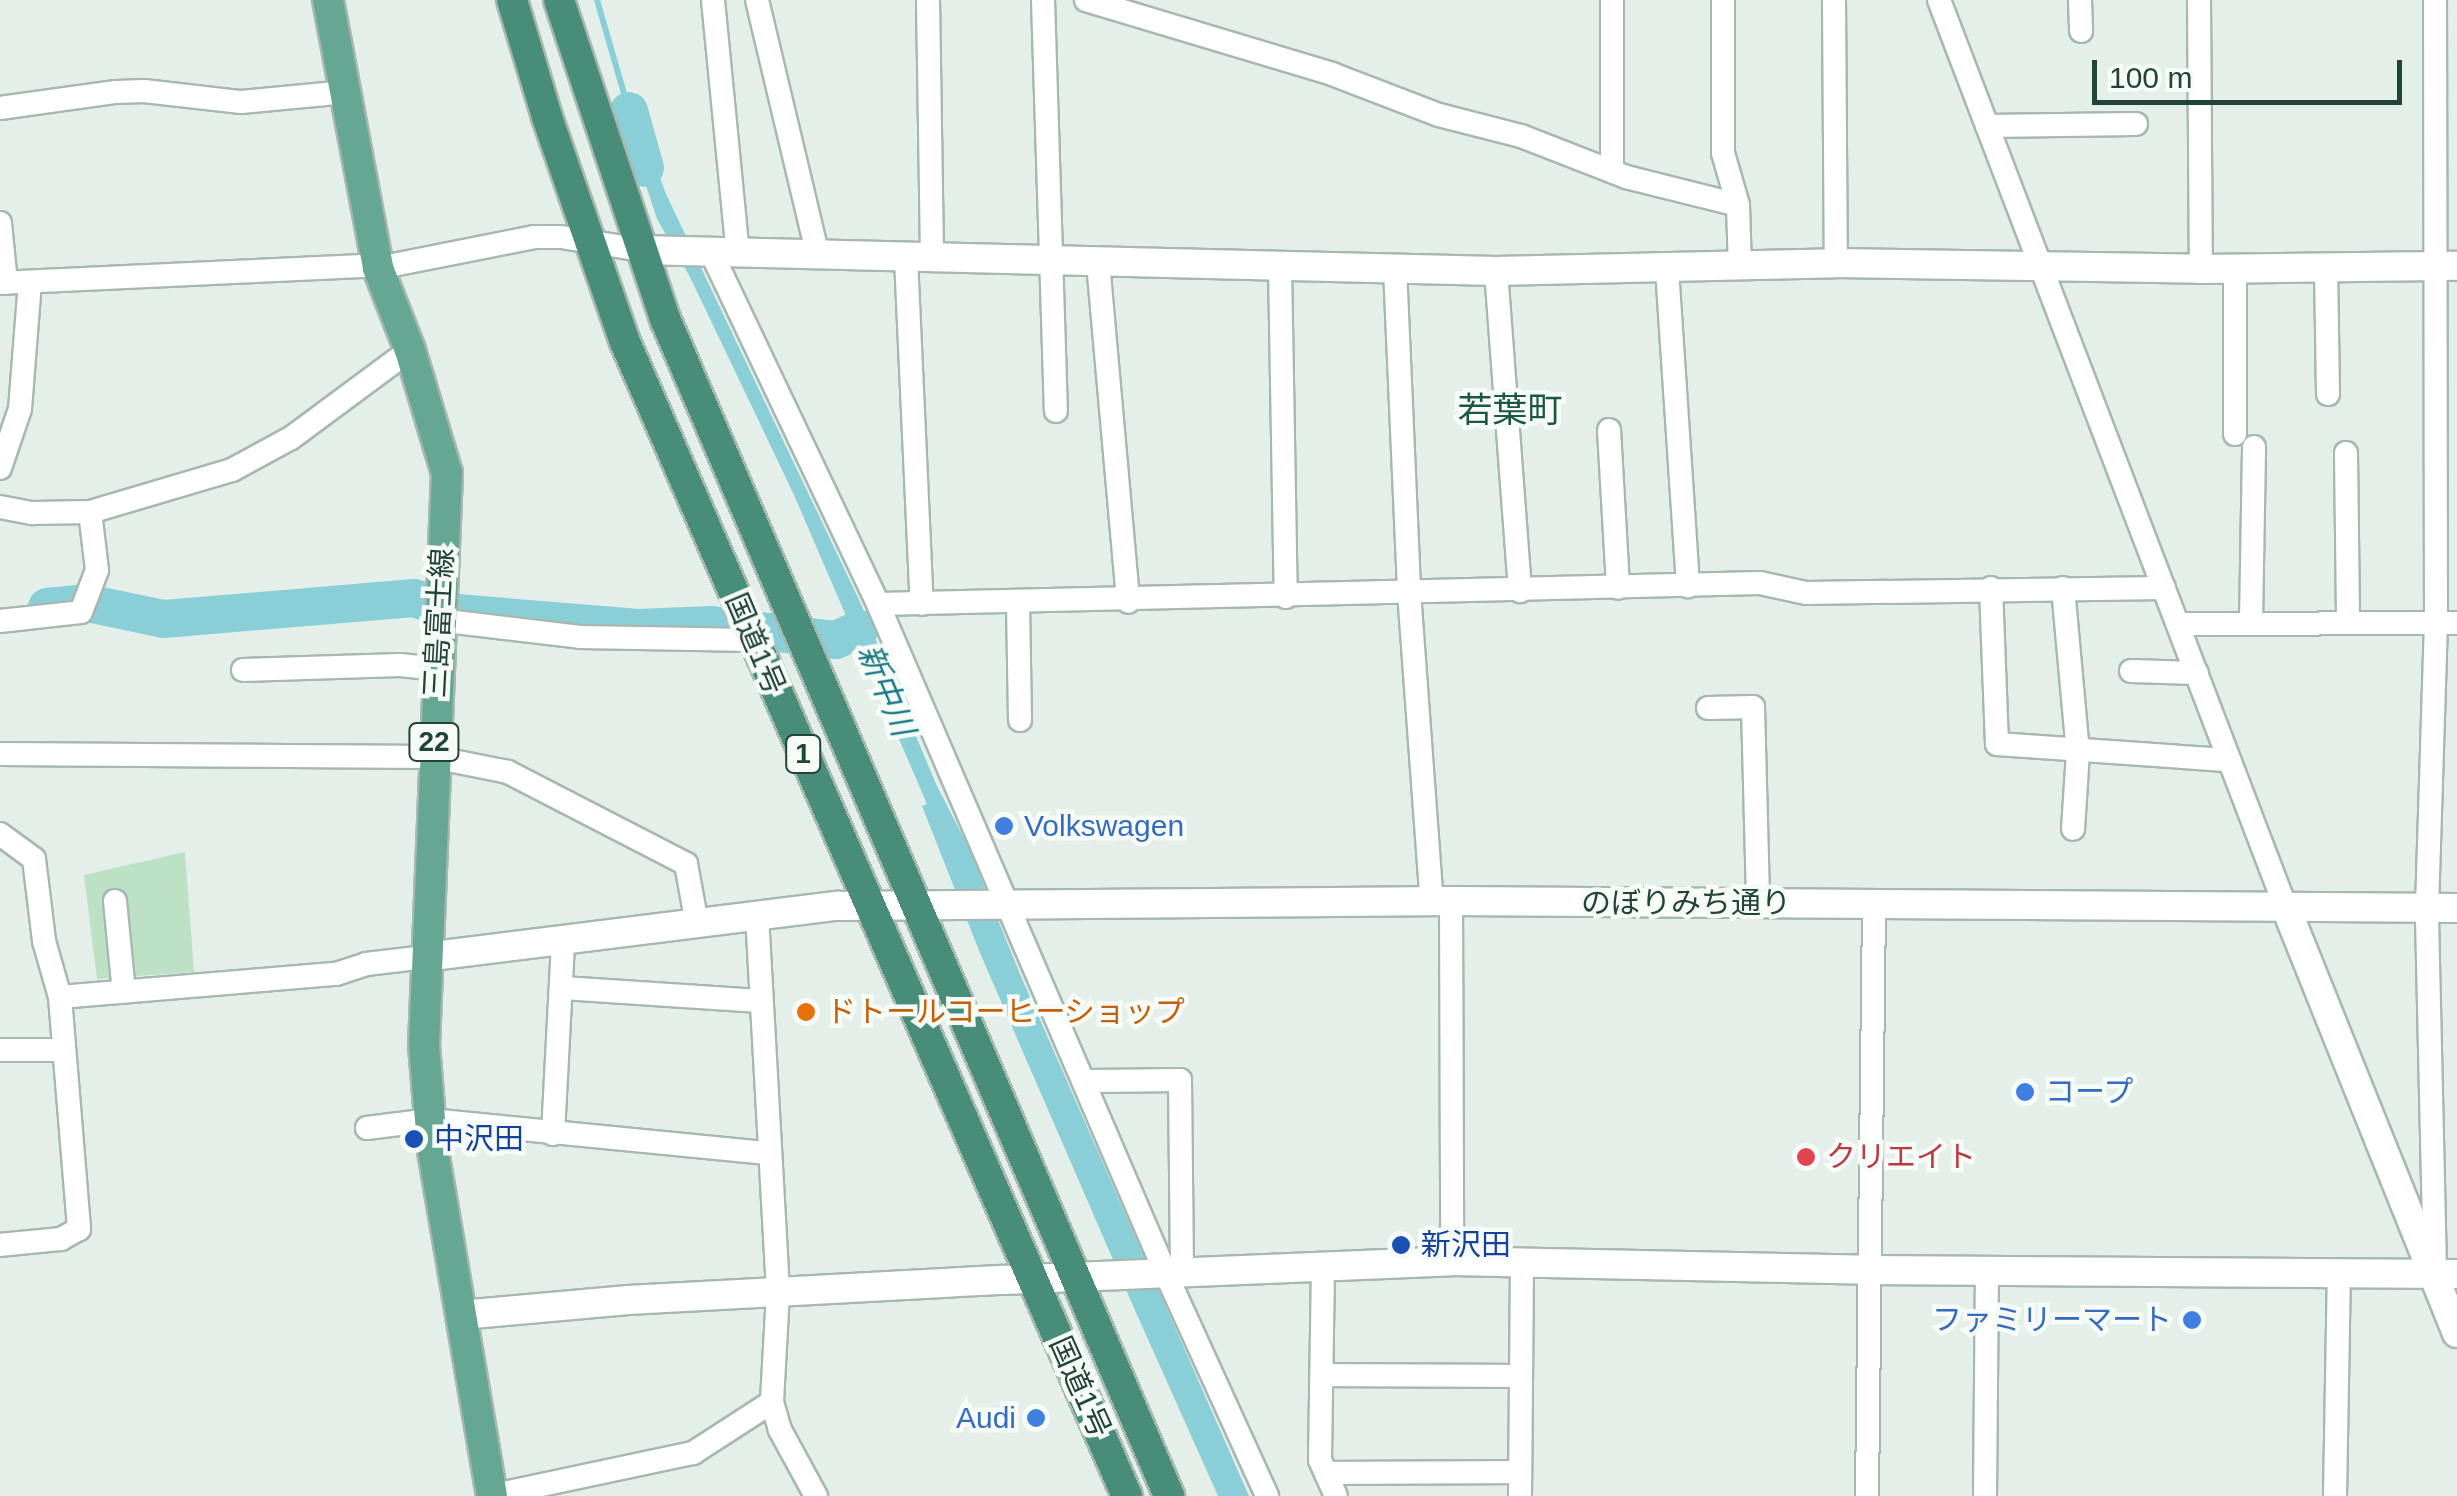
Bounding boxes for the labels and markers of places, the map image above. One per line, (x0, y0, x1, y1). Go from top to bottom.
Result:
place label: Volkswagen (1024, 808, 1184, 844)
marker: Volkswagen (993, 815, 1015, 837)
place label: ドトールコーヒーショップ (826, 994, 1186, 1030)
marker: ドトールコーヒーショップ (795, 1001, 817, 1023)
place label: コープ (2045, 1074, 2135, 1110)
marker: コープ (2014, 1081, 2036, 1103)
place label: 中沢田 (434, 1121, 524, 1157)
marker: 中沢田 (403, 1128, 425, 1150)
place label: クリエイト (1826, 1139, 1976, 1175)
marker: クリエイト (1795, 1146, 1817, 1168)
place label: 新沢田 (1421, 1227, 1511, 1263)
marker: 新沢田 (1390, 1234, 1412, 1256)
place label: ファミリーマート (1932, 1302, 2172, 1338)
marker: ファミリーマート (2181, 1309, 2203, 1331)
place label: Audi (956, 1400, 1016, 1436)
marker: Audi (1025, 1407, 1047, 1429)

